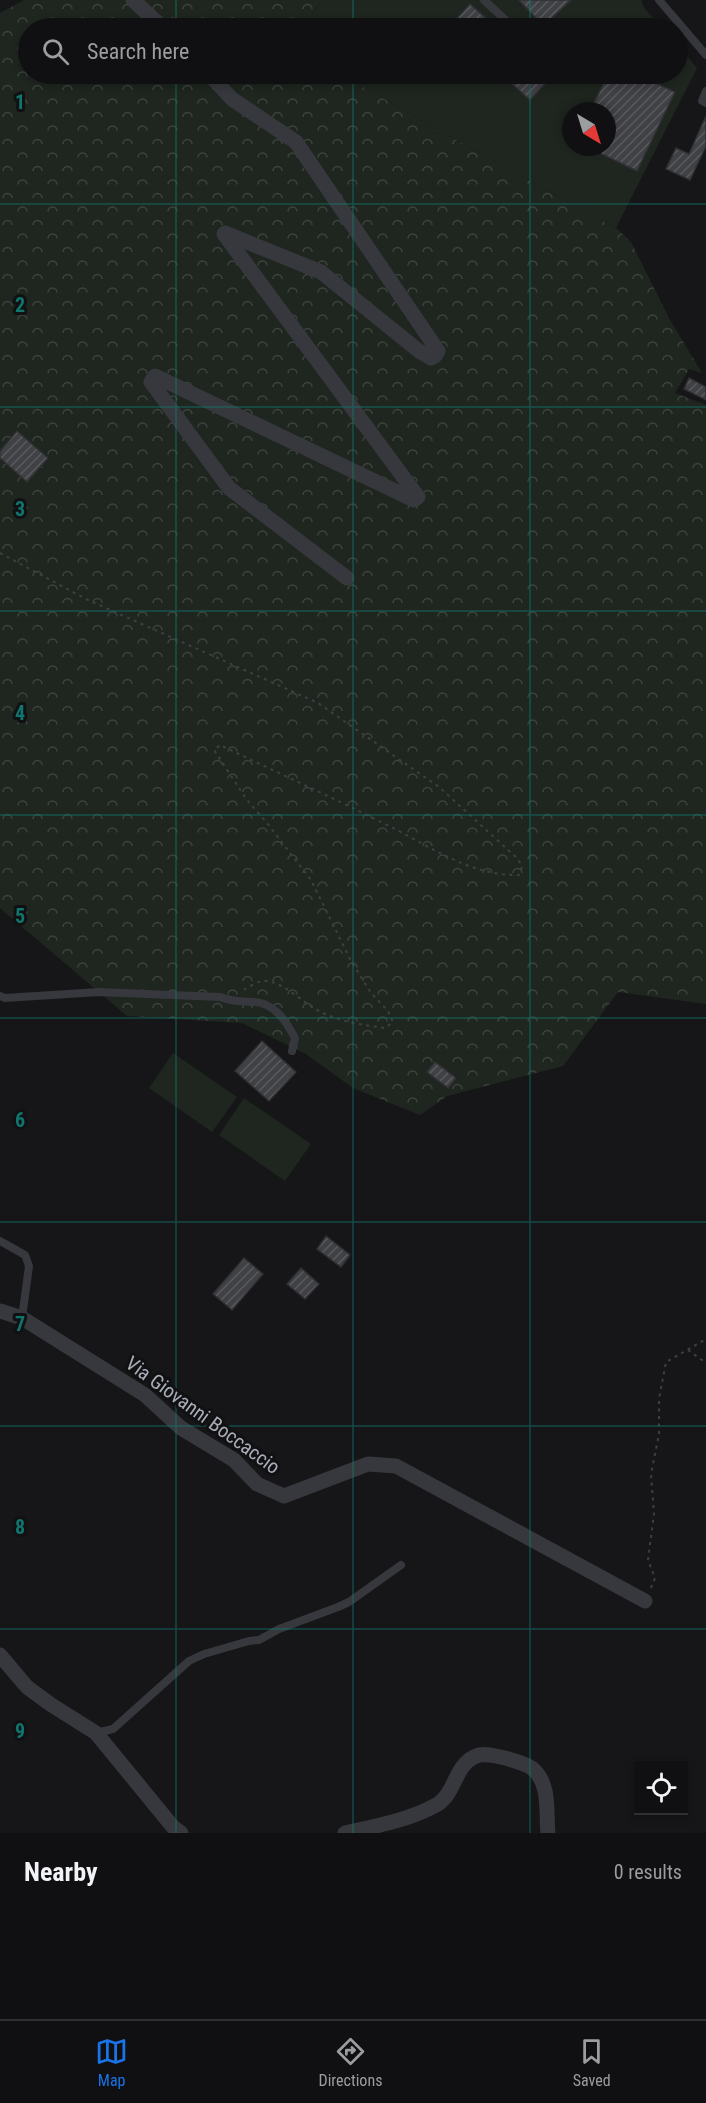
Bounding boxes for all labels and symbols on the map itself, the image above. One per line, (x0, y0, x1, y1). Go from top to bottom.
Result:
text: 1 (15, 90, 25, 114)
north arrow (562, 102, 616, 156)
text: 2 (15, 293, 25, 317)
text: 3 (15, 497, 25, 521)
text: 4 (15, 701, 25, 725)
text: 5 (15, 904, 25, 928)
text: 6 (15, 1108, 25, 1132)
text: 7 (15, 1312, 25, 1336)
street label: Via Giovanni Boccaccio (121, 1351, 285, 1479)
text: 8 (15, 1515, 25, 1539)
text: 9 (15, 1719, 25, 1743)

